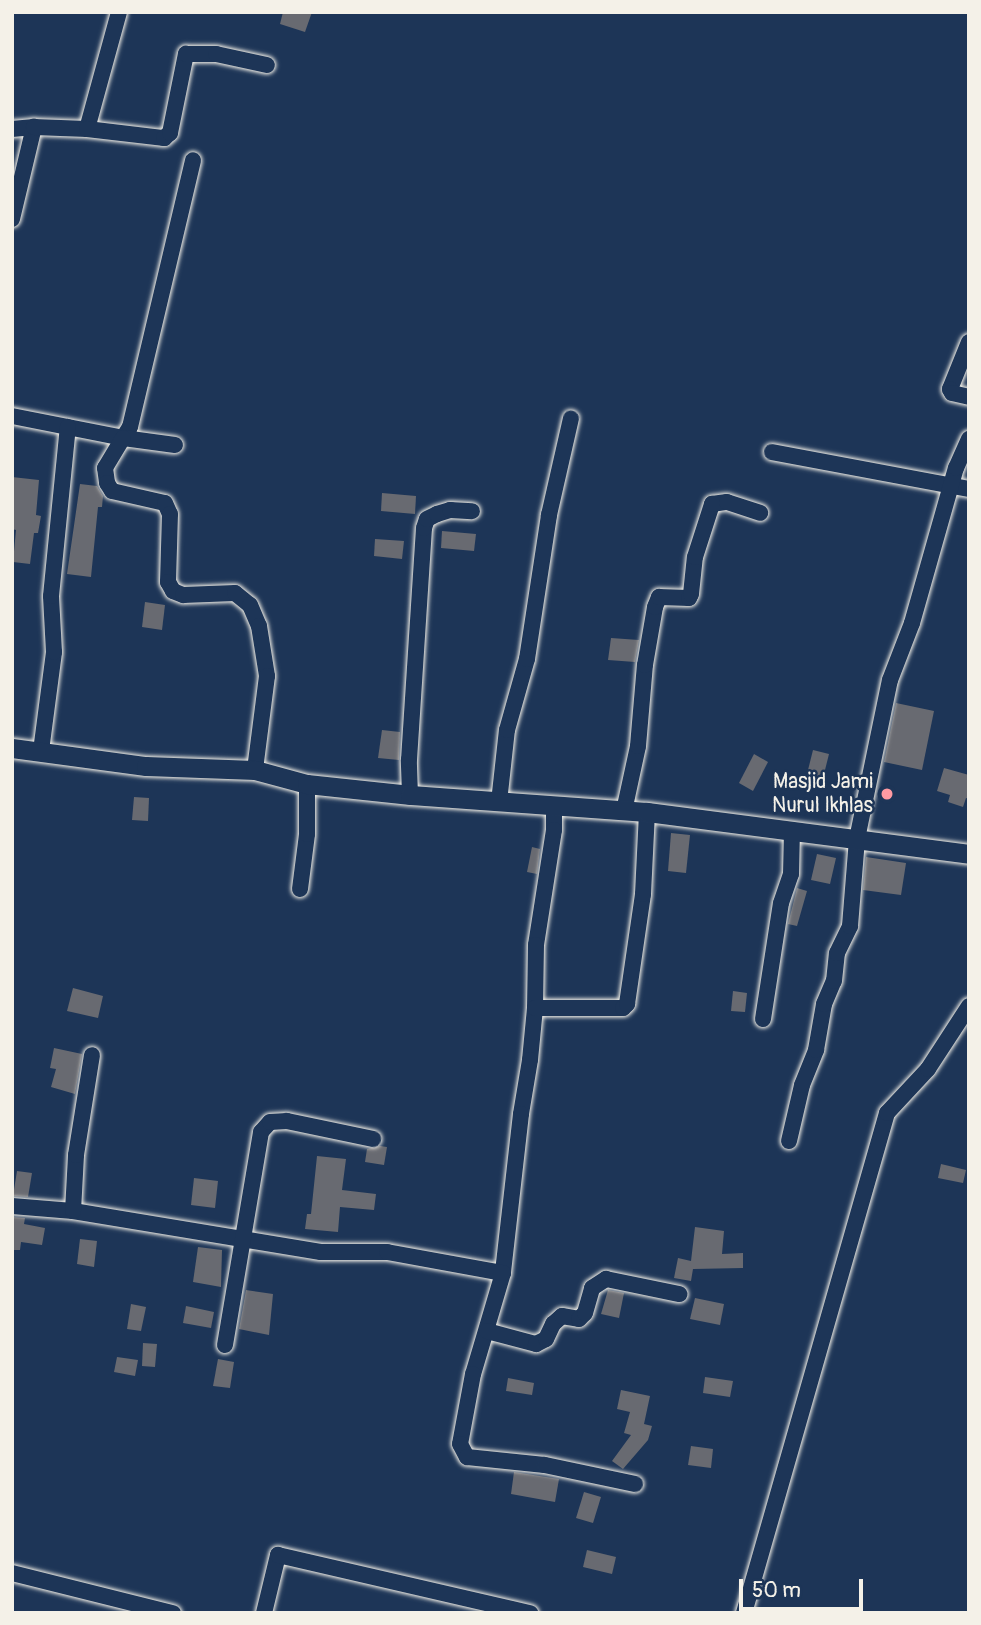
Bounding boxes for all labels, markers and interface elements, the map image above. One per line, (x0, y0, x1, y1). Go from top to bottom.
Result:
place label: Masjid Jami Nurul Ikhlas (772, 769, 873, 819)
marker: Masjid Jami Nurul Ikhlas (879, 786, 895, 802)
scale bar (743, 1566, 867, 1610)
text: 50 m (752, 1577, 801, 1604)

